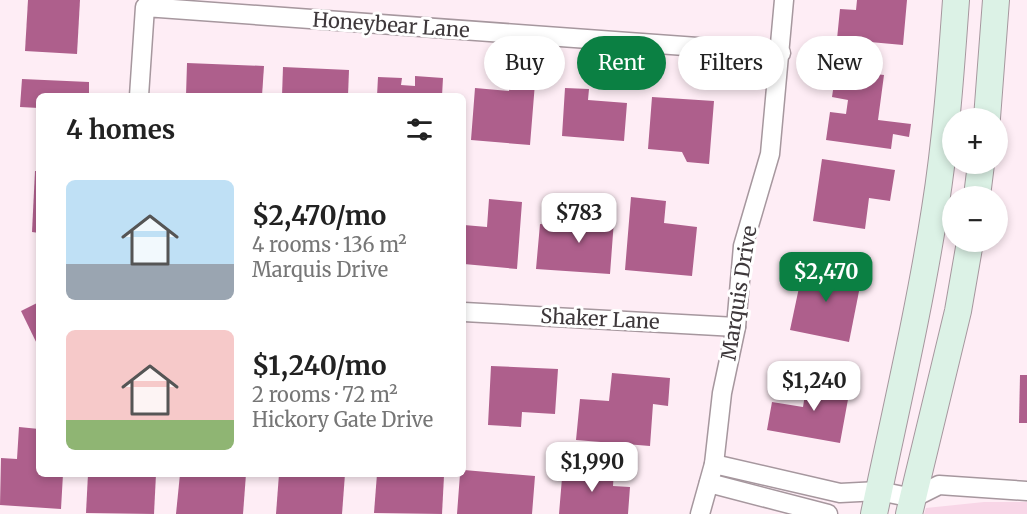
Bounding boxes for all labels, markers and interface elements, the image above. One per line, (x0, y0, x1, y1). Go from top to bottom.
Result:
street label: Honeybear Lane (312, 7, 470, 42)
chip: Buy (484, 36, 565, 90)
chip: Rent (577, 36, 666, 90)
chip: Filters (678, 36, 784, 90)
chip: New (796, 36, 883, 90)
map controls (942, 108, 1008, 252)
button: + (942, 108, 1008, 174)
text: 4 homes (66, 113, 175, 146)
icon: filters (403, 113, 436, 146)
button: − (942, 186, 1008, 252)
pin: $783 (543, 193, 615, 244)
text: $2,470/mo (252, 199, 386, 232)
text: $783 (556, 200, 602, 225)
icon: home (114, 204, 186, 276)
street label: Marquis Drive (716, 224, 761, 362)
text: 4 rooms · 136 m² (252, 232, 407, 257)
pin: $2,470 (777, 252, 875, 303)
text: Marquis Drive (252, 257, 388, 282)
text: $2,470 (793, 259, 859, 284)
street label: Shaker Lane (540, 303, 660, 334)
text: $1,240/mo (252, 349, 386, 382)
icon: home (114, 354, 186, 426)
pin: $1,240 (765, 361, 863, 412)
text: $1,240 (781, 368, 847, 393)
text: 2 rooms · 72 m² (252, 382, 398, 407)
text: Hickory Gate Drive (252, 407, 433, 432)
pin: $1,990 (543, 442, 641, 493)
text: $1,990 (560, 449, 624, 474)

